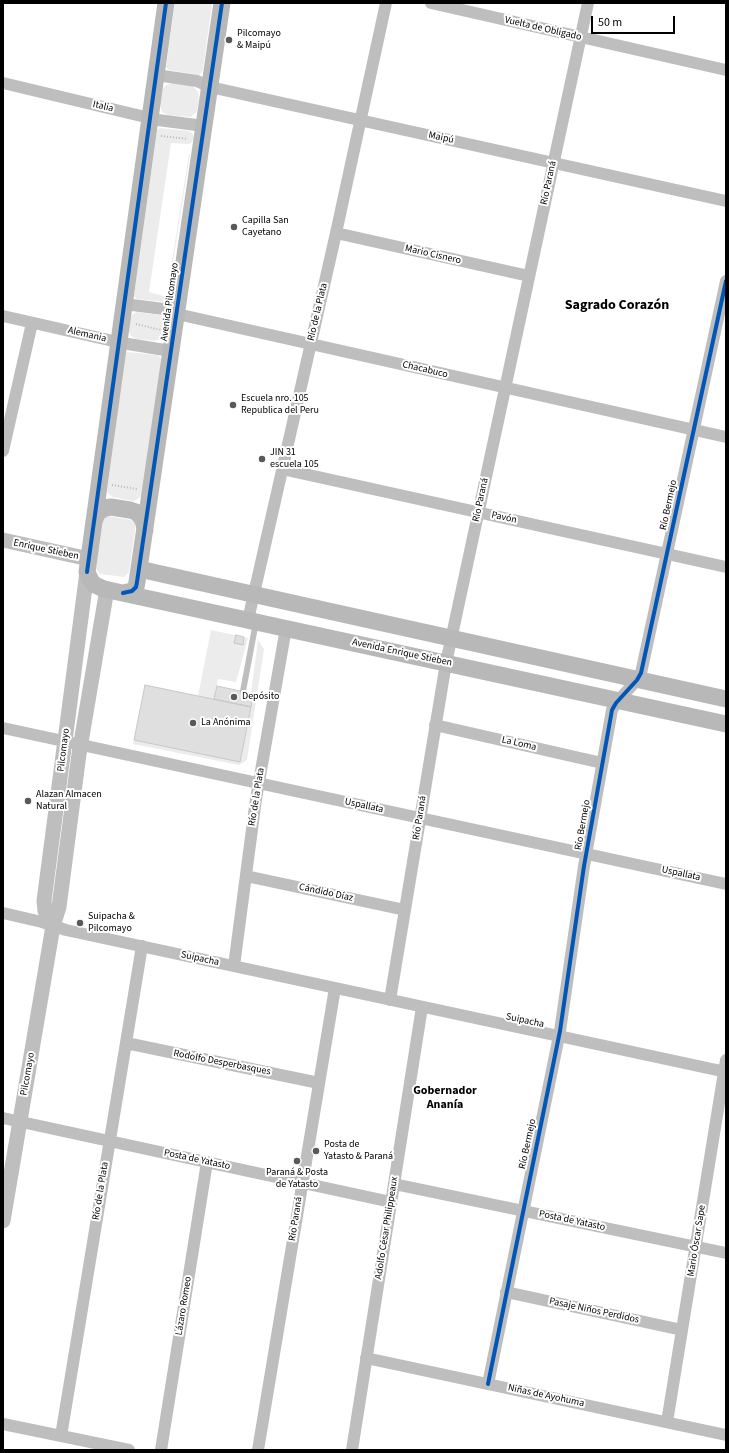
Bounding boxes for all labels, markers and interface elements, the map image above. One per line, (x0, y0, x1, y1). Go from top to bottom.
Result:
scale bar (593, 8, 677, 34)
street label: Vuelta de Obligado (503, 14, 583, 44)
text: 50 m (598, 14, 622, 31)
place label: Pilcomayo & Maipú (237, 28, 281, 52)
marker: Pilcomayo & Maipú (224, 35, 234, 45)
street label: Italia (91, 99, 115, 115)
street label: Maipú (427, 129, 455, 147)
street label: Río Paraná (538, 160, 560, 206)
place label: Capilla San Cayetano (242, 215, 289, 238)
marker: Capilla San Cayetano (229, 222, 239, 232)
street label: Mario Cisnero (404, 243, 462, 267)
street label: Avenida Pilcomayo (159, 262, 181, 342)
street label: Río de la Plata (306, 282, 330, 342)
district label: Sagrado Corazón (565, 298, 669, 314)
street label: Alemania (67, 325, 107, 345)
street label: Chacabuco (401, 359, 449, 381)
place label: Escuela nro. 105 Republica del Peru (241, 393, 319, 416)
marker: Escuela nro. 105 Republica del Peru (228, 400, 238, 410)
place label: JIN 31 escuela 105 (270, 447, 319, 470)
marker: JIN 31 escuela 105 (257, 454, 267, 464)
street label: Río Paraná (470, 477, 492, 523)
street label: Río Bermejo (658, 479, 680, 531)
street label: Pavón (490, 509, 518, 527)
street label: Enrique Stieben (12, 537, 80, 563)
street label: Avenida Enrique Stieben (351, 637, 453, 669)
place label: Depósito (242, 691, 279, 703)
marker: Depósito (229, 692, 239, 702)
place label: La Anónima (201, 717, 250, 729)
marker: La Anónima (188, 718, 198, 728)
street label: Pilcomayo (55, 728, 73, 772)
street label: La Loma (500, 734, 538, 754)
street label: Río de la Plata (246, 767, 268, 827)
place label: Alazan Almacen Natural (36, 789, 102, 812)
street label: Río Paraná (411, 795, 429, 841)
marker: Alazan Almacen Natural (23, 796, 33, 806)
street label: Uspallata (344, 796, 384, 816)
street label: Río Bermejo (573, 799, 593, 851)
street label: Uspallata (661, 864, 701, 884)
street label: Cándido Díaz (298, 881, 354, 905)
place label: Suipacha & Pilcomayo (88, 911, 135, 934)
marker: Suipacha & Pilcomayo (75, 918, 85, 928)
street label: Suipacha (180, 949, 220, 969)
street label: Suipacha (505, 1011, 545, 1031)
street label: Rodolfo Desperbasques (172, 1048, 272, 1078)
street label: Pilcomayo (18, 1051, 38, 1097)
district label: Gobernador Ananía (413, 1084, 477, 1112)
street label: Río Bermejo (517, 1118, 539, 1170)
place label: Posta de Yatasto & Paraná (324, 1139, 393, 1162)
marker: Posta de Yatasto & Paraná (311, 1146, 321, 1156)
street label: Posta de Yatasto (163, 1147, 231, 1173)
marker: Paraná & Posta de Yatasto (292, 1156, 302, 1166)
street label: Río de la Plata (90, 1161, 112, 1221)
place label: Paraná & Posta de Yatasto (266, 1167, 328, 1190)
street label: Adolfo César Philippeaux (373, 1176, 401, 1280)
street label: Río Paraná (287, 1196, 305, 1242)
street label: Mario Óscar Sape (685, 1204, 709, 1278)
street label: Posta de Yatasto (538, 1208, 606, 1234)
street label: Lázaro Romeo (173, 1276, 195, 1336)
street label: Pasaje Niños Perdidos (548, 1296, 640, 1326)
street label: Niñas de Ayohuma (507, 1382, 585, 1410)

